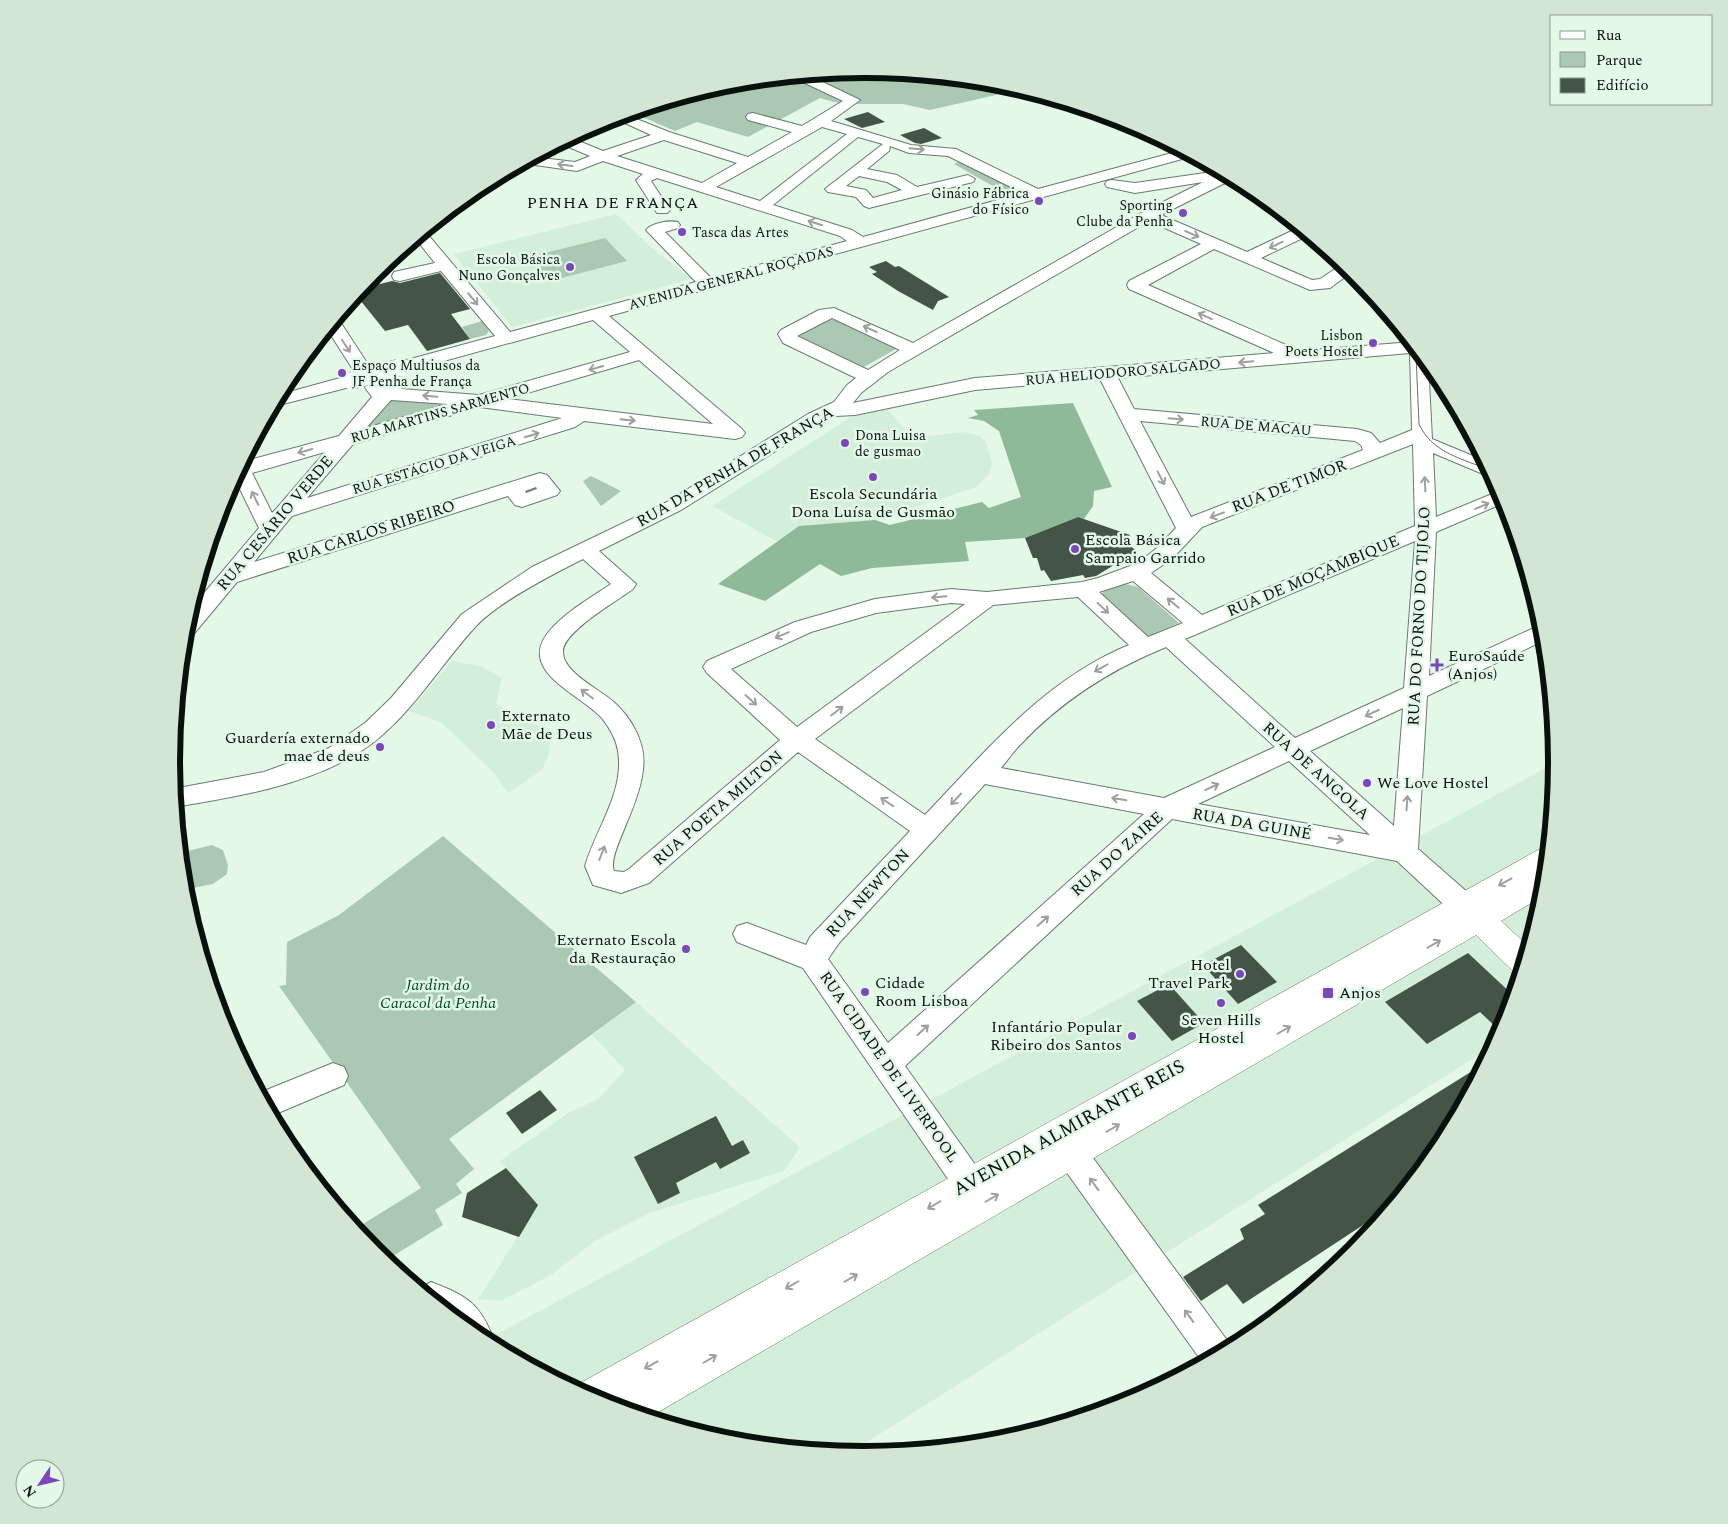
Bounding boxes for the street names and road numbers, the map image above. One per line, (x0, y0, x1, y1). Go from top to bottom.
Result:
street label: AVENIDA GENERAL ROÇADAS (626, 240, 836, 316)
street label: RUA HELIODORO SALGADO (1024, 353, 1222, 391)
street label: RUA MARTINS SARMENTO (348, 377, 532, 449)
street label: RUA DA PENHA DE FRANÇA (632, 401, 838, 533)
street label: RUA DE MACAU (1199, 411, 1313, 441)
street label: RUA ESTÁCIO DA VEIGA (350, 430, 519, 500)
street label: RUA CESÁRIO VERDE (211, 450, 339, 596)
street label: RUA DE TIMOR (1228, 453, 1350, 519)
street label: RUA CARLOS RIBEIRO (284, 493, 458, 571)
street label: RUA DO FORNO DO TIJOLO (1401, 506, 1437, 726)
street label: RUA DE MOÇAMBIQUE (1223, 529, 1403, 623)
street label: RUA DE ANGOLA (1257, 716, 1375, 826)
street label: RUA POETA MILTON (648, 745, 788, 871)
street label: RUA DA GUINÉ (1190, 802, 1314, 846)
street label: RUA DO ZAIRE (1065, 806, 1169, 902)
street label: RUA NEWTON (820, 843, 916, 943)
street label: RUA CIDADE DE LIVERPOOL (813, 966, 965, 1168)
street label: AVENIDA ALMIRANTE REIS (948, 1052, 1190, 1204)

